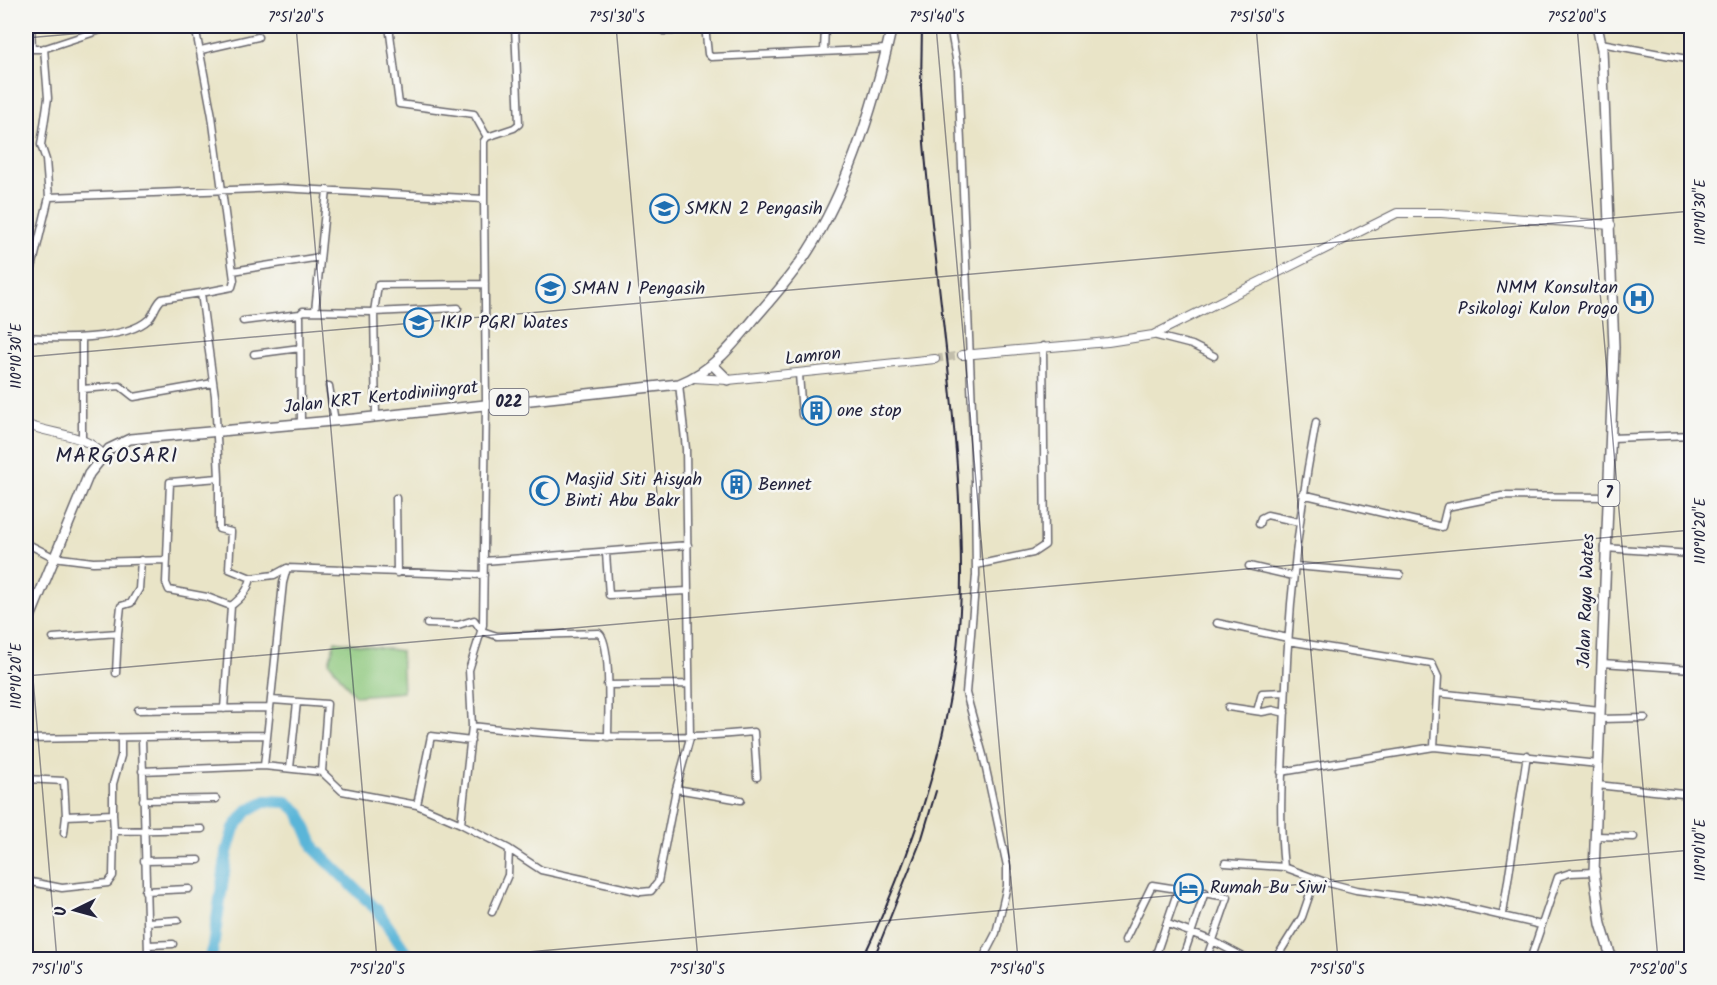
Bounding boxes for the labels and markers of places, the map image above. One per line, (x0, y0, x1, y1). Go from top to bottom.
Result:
school or university icon: SMKN 2 Pengasih (648, 193, 680, 225)
place label: SMKN 2 Pengasih (685, 195, 823, 224)
school or university icon: SMAN 1 Pengasih (535, 273, 567, 305)
place label: NMM Konsultan Psikologi Kulon Progo (1458, 274, 1618, 324)
place label: SMAN 1 Pengasih (572, 275, 705, 304)
hospital icon: NMM Konsultan Psikologi Kulon Progo (1623, 282, 1655, 314)
school or university icon: IKIP PGRI Wates (403, 307, 435, 339)
place label: IKIP PGRI Wates (440, 309, 568, 338)
building icon: one stop (800, 395, 832, 427)
place label: one stop (837, 397, 902, 426)
place label: Masjid Siti Aisyah Binti Abu Bakr (565, 466, 702, 516)
building icon: Bennet (721, 469, 753, 501)
place label: Bennet (758, 471, 813, 500)
mosque icon: Masjid Siti Aisyah Binti Abu Bakr (528, 474, 560, 506)
hotel icon: Rumah Bu Siwi (1173, 872, 1205, 904)
place label: Rumah Bu Siwi (1210, 874, 1327, 903)

